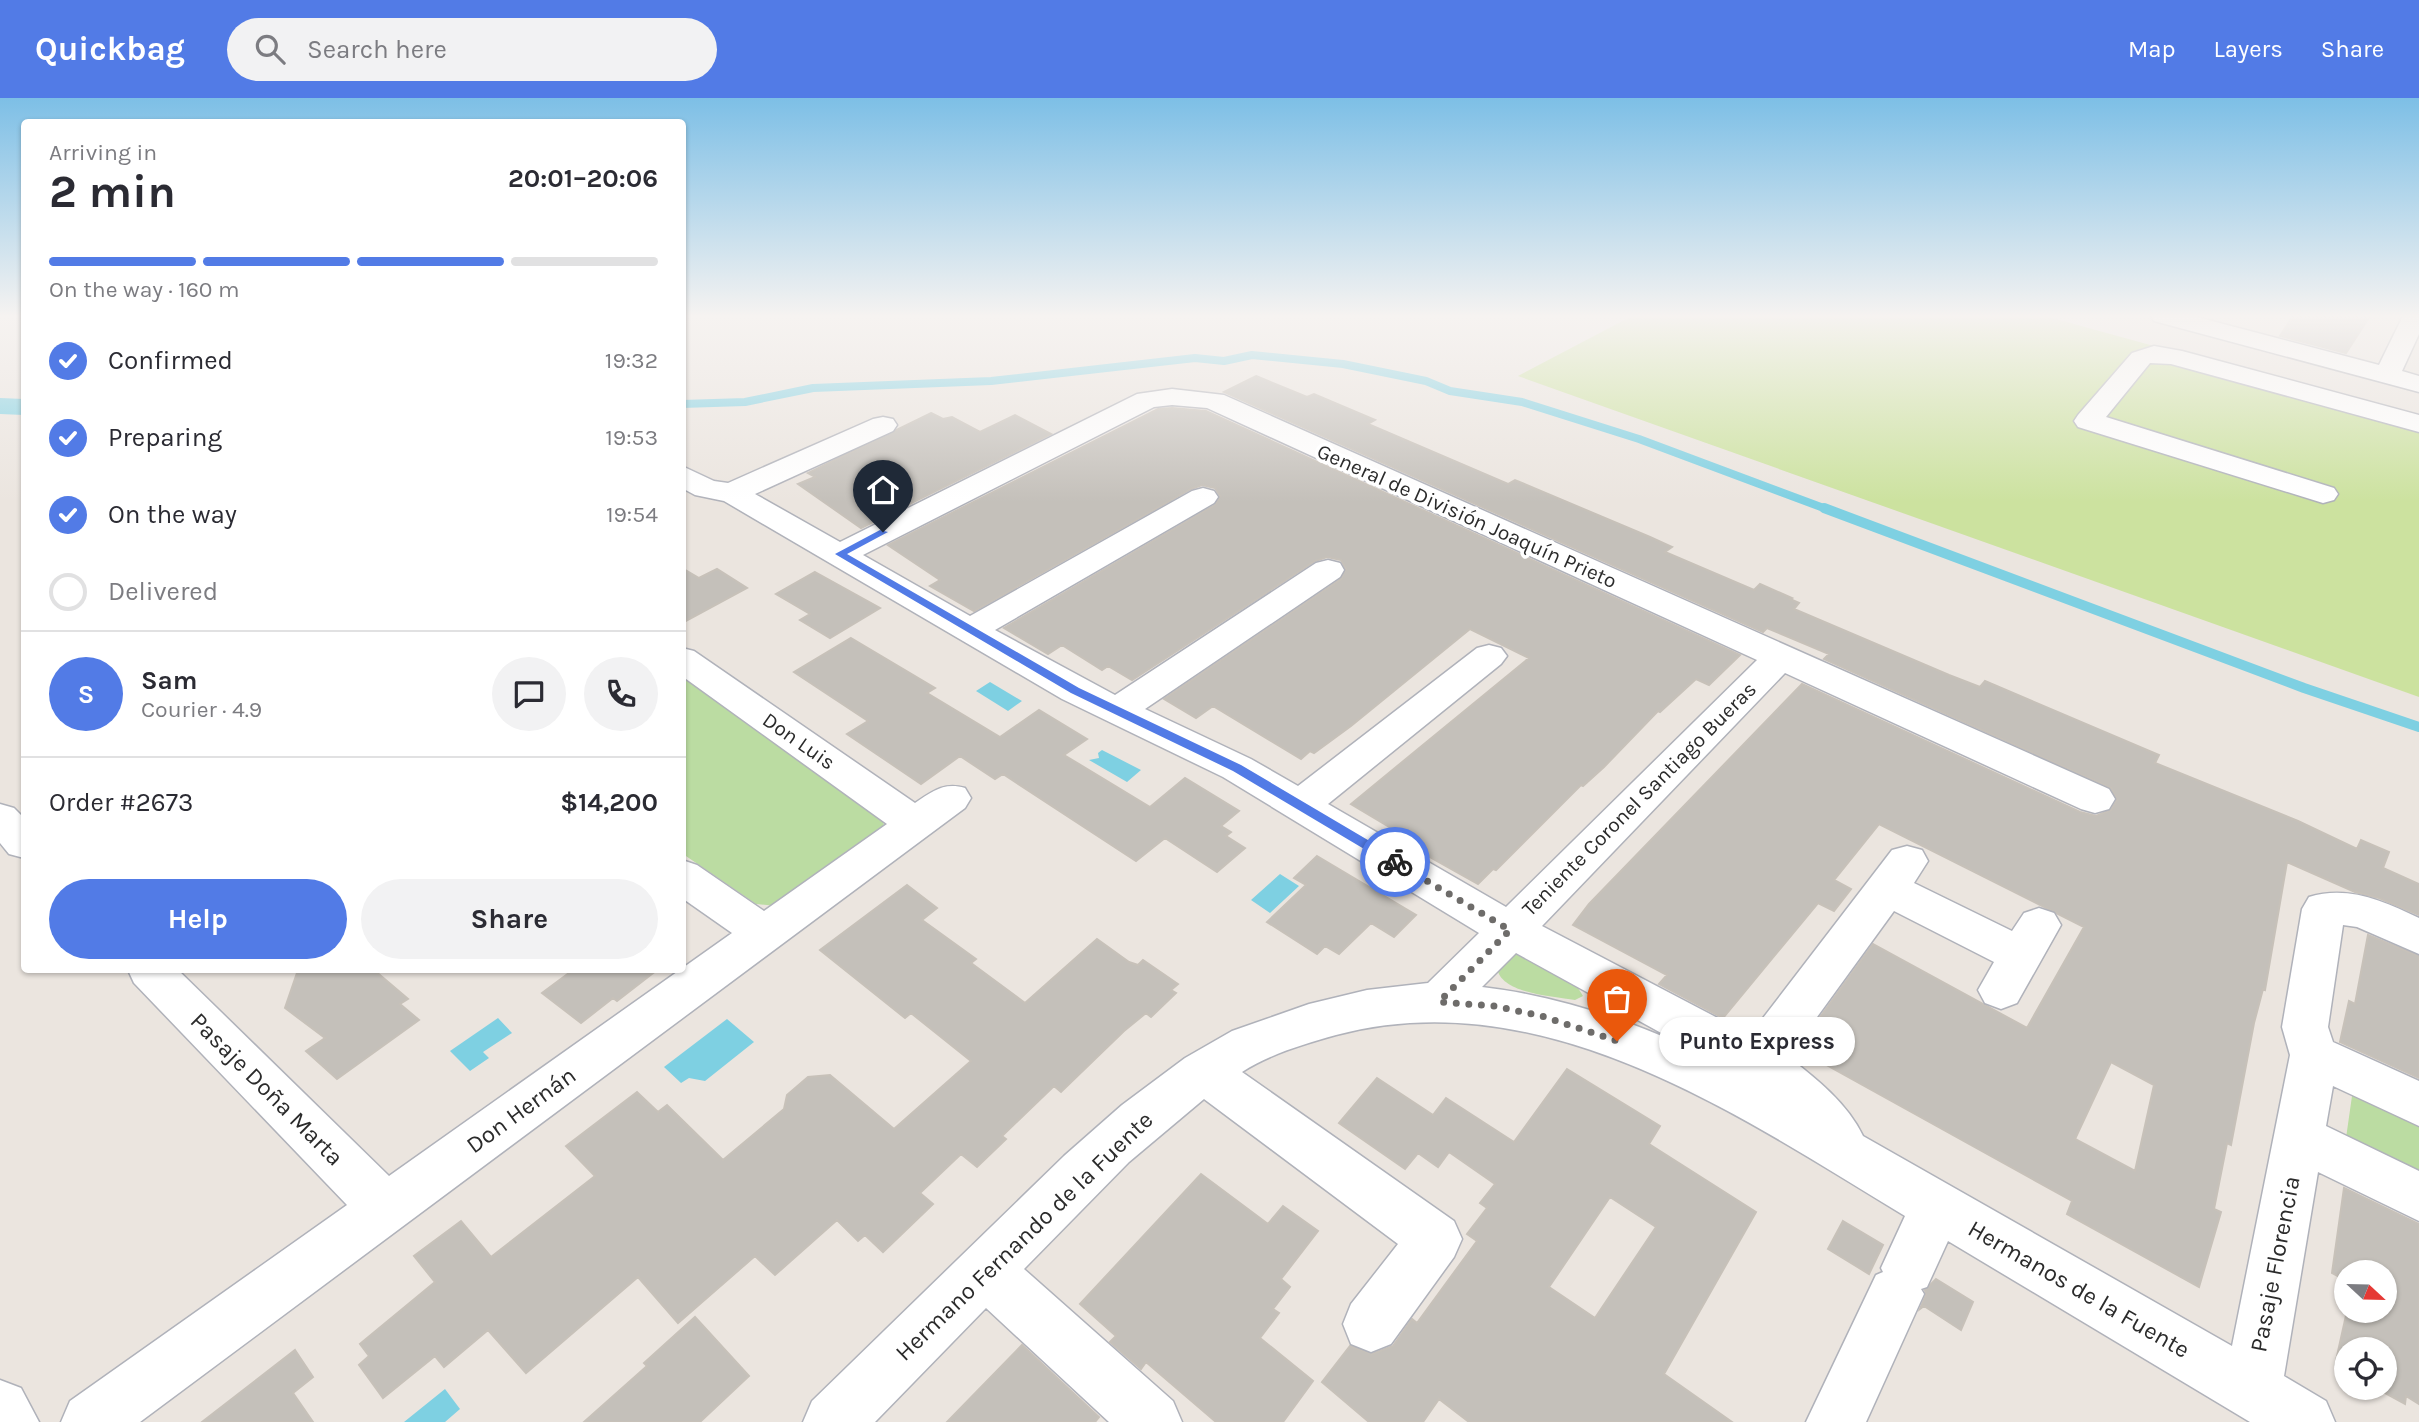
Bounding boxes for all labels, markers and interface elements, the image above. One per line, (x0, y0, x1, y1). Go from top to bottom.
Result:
search box (227, 18, 717, 81)
text: Quickbag (35, 30, 185, 68)
icon: search (251, 30, 289, 68)
text: Search here (307, 34, 447, 65)
text: Map (2128, 35, 2176, 63)
text: Layers (2214, 35, 2283, 63)
text: Share (2321, 35, 2384, 63)
text: Arriving in (49, 139, 157, 166)
text: 20:01–20:06 (508, 163, 658, 194)
text: 2 min (49, 165, 176, 219)
text: On the way · 160 m (49, 276, 239, 303)
icon: check (49, 342, 87, 380)
text: Confirmed (108, 345, 233, 376)
text: 19:32 (605, 347, 658, 374)
icon: check (49, 419, 87, 457)
text: Preparing (108, 422, 222, 453)
text: 19:53 (605, 424, 658, 451)
street label: General de División Joaquín Prieto (1313, 439, 1621, 593)
pin (853, 460, 913, 532)
icon: home (864, 471, 902, 509)
icon: check (49, 496, 87, 534)
text: On the way (108, 499, 237, 530)
text: 19:54 (606, 501, 658, 528)
text: Delivered (108, 576, 218, 607)
button: chat (492, 657, 566, 731)
button: phone (584, 657, 658, 731)
text: Sam (141, 665, 197, 696)
street label: Teniente Coronel Santiago Bueras (1517, 677, 1761, 921)
text: S (78, 679, 94, 710)
text: Courier · 4.9 (141, 696, 262, 723)
street label: Don Luis (758, 707, 840, 775)
text: Order #2673 (49, 787, 193, 818)
text: $14,200 (560, 787, 658, 818)
courier (1360, 827, 1430, 897)
icon: bike (1376, 843, 1414, 881)
button: Help (49, 879, 347, 959)
button: Share (361, 879, 658, 959)
pin (1587, 969, 1647, 1041)
icon: bag (1598, 980, 1636, 1018)
street label: Pasaje Doña Marta (185, 1007, 349, 1171)
callout: Punto Express (1659, 1016, 1855, 1066)
text: Punto Express (1679, 1028, 1835, 1055)
street label: Don Hernán (461, 1061, 581, 1159)
street label: Hermano Fernando de la Fuente (890, 1106, 1158, 1366)
street label: Pasaje Florencia (2244, 1174, 2306, 1354)
street label: Hermanos de la Fuente (1963, 1214, 2195, 1364)
north arrow (2334, 1260, 2398, 1323)
map controls (2334, 1260, 2397, 1400)
button: locate (2334, 1337, 2397, 1400)

